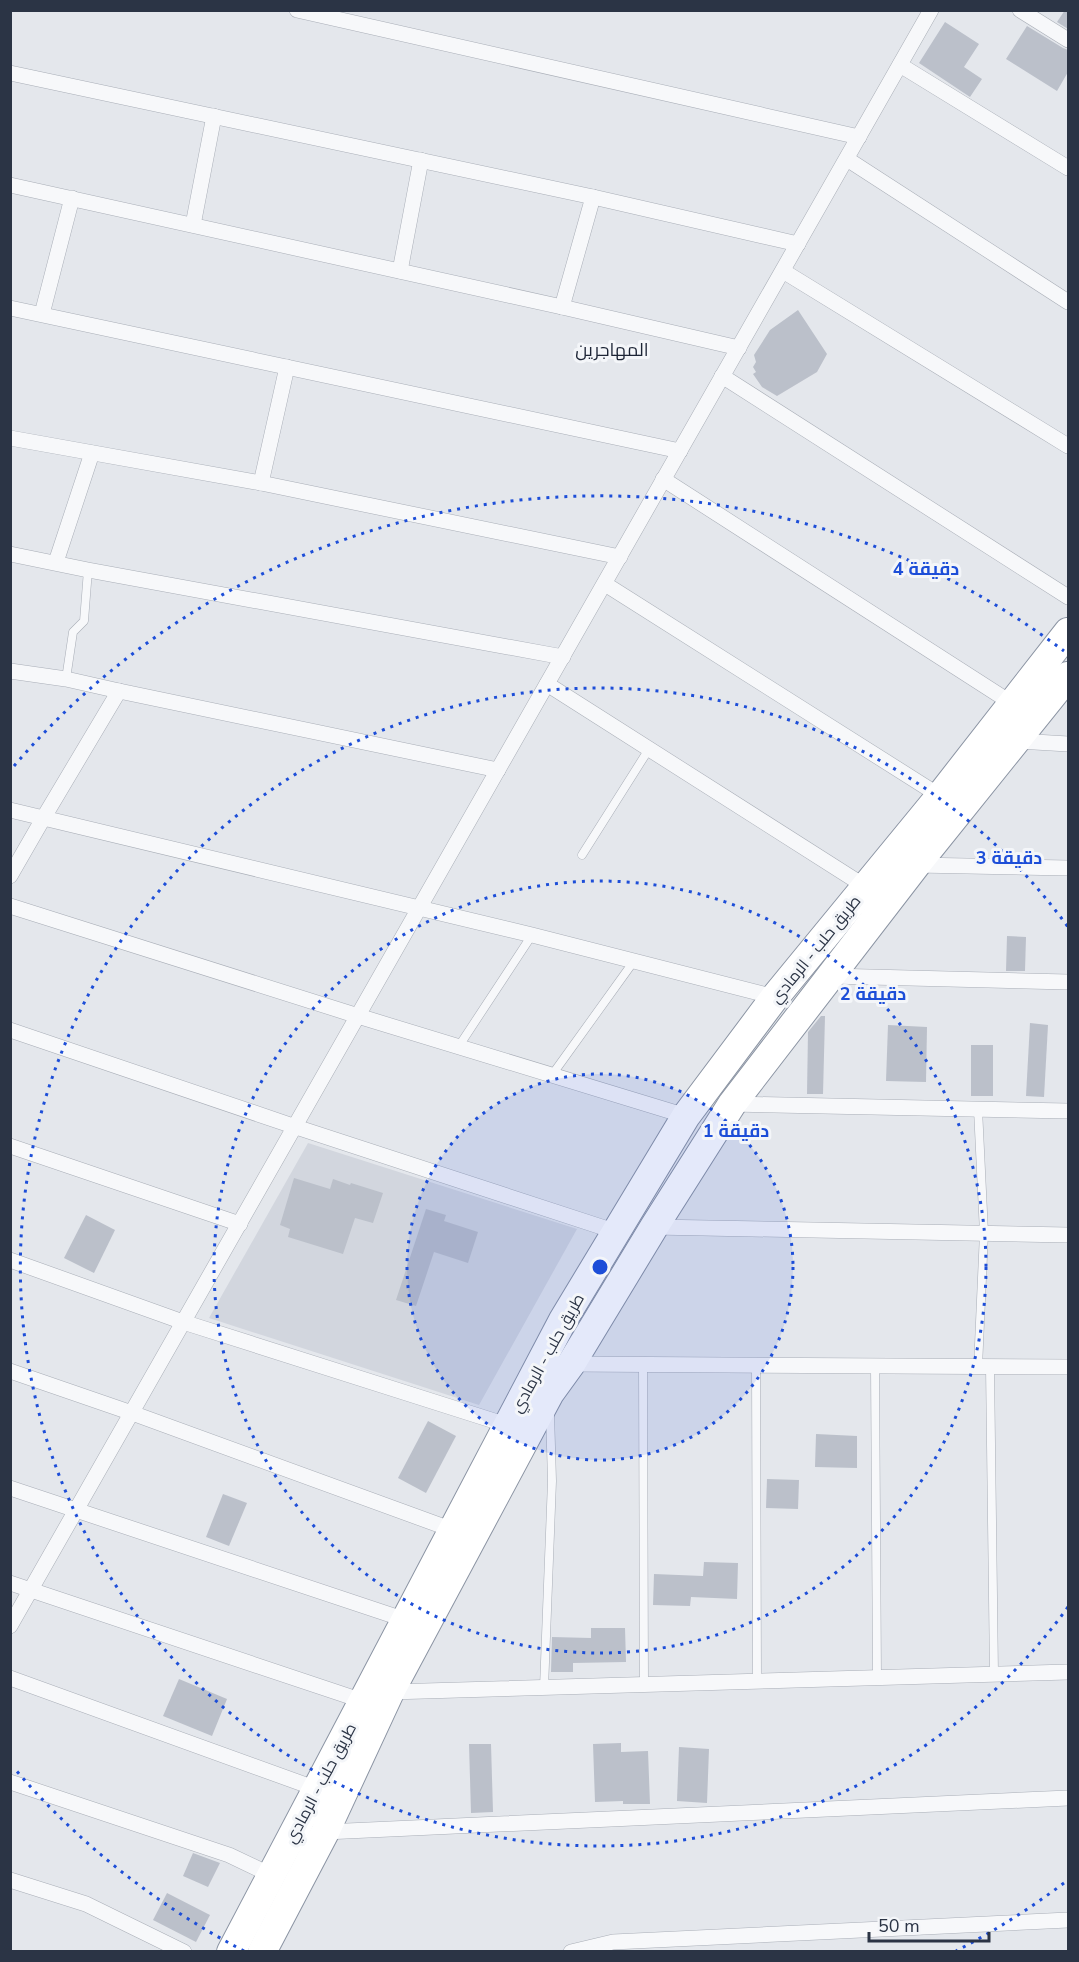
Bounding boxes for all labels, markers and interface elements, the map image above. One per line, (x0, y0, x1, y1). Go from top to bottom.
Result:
district label: المهاجرين (575, 338, 649, 362)
text: 4 دقيقة (893, 557, 959, 581)
text: 3 دقيقة (976, 846, 1042, 870)
street label: طريق حلب - الرمادي (765, 891, 868, 1010)
text: 2 دقيقة (840, 982, 906, 1006)
text: 1 دقيقة (703, 1119, 769, 1143)
centre of rings (590, 1257, 610, 1277)
street label: طريق حلب - الرمادي (506, 1290, 592, 1418)
street label: طريق حلب - الرمادي (280, 1720, 364, 1848)
scale bar (869, 1905, 989, 1943)
text: 50 m (878, 1914, 920, 1938)

